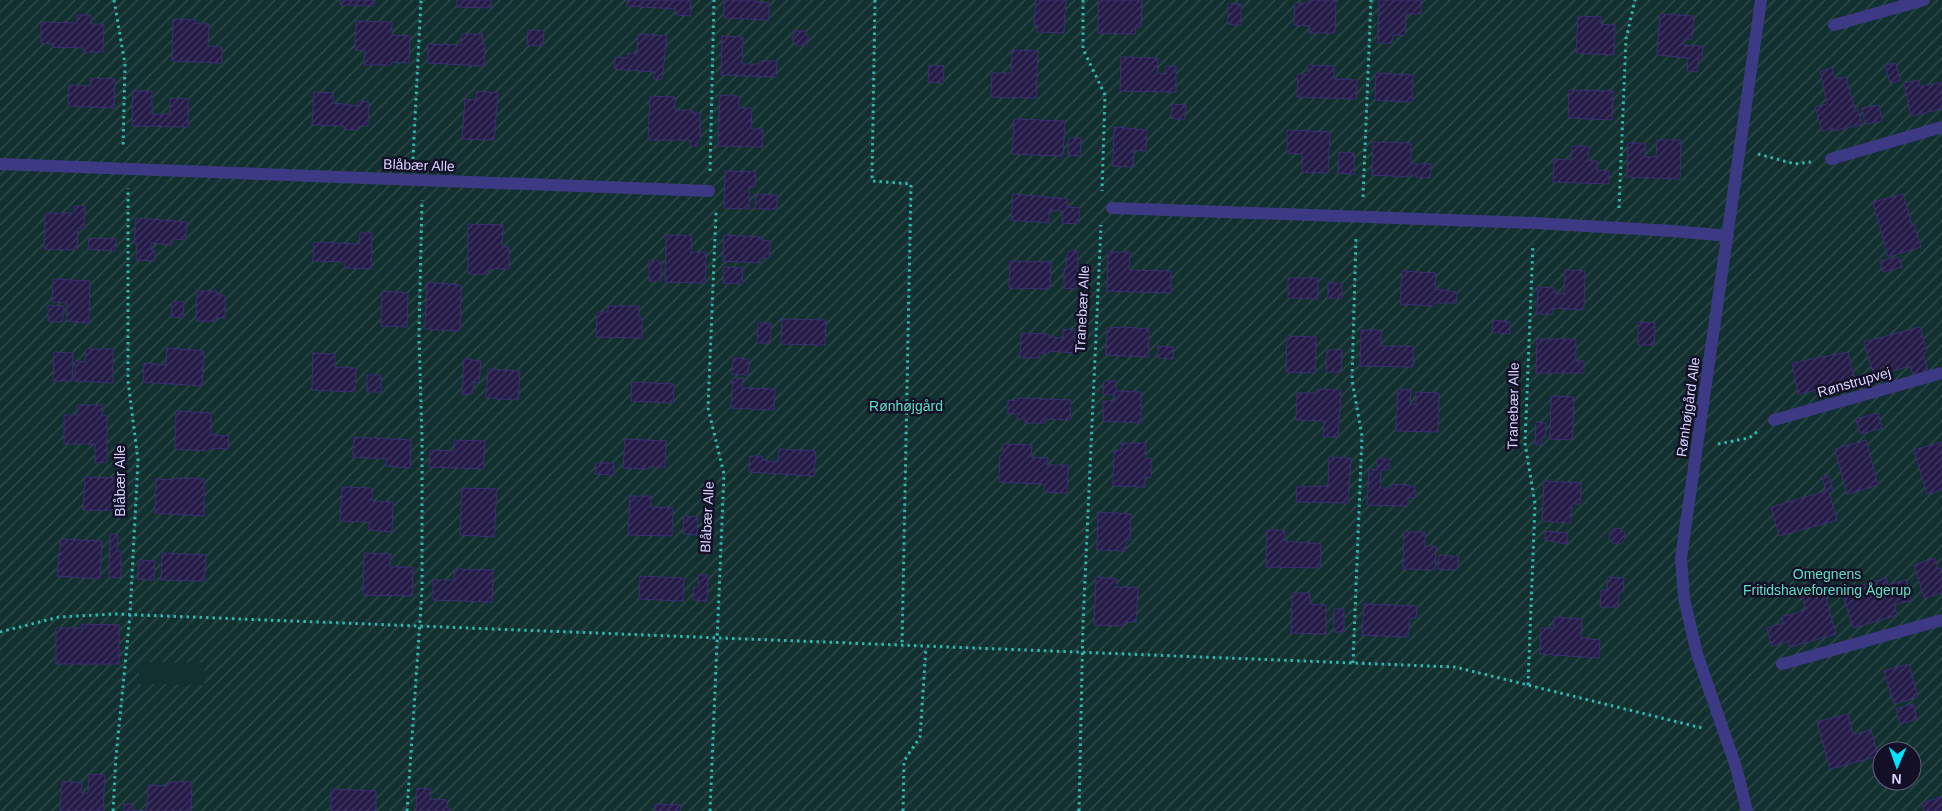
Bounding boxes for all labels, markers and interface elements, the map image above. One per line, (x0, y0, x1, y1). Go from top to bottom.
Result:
street label: Blåbær Alle (383, 156, 455, 174)
street label: Tranebær Alle (1072, 265, 1092, 353)
street label: Rønhøjgård Alle (1673, 356, 1703, 458)
street label: Tranebær Alle (1504, 362, 1522, 450)
street label: Rønstrupvej (1816, 364, 1892, 400)
park label: Rønhøjgård (869, 398, 943, 414)
street label: Blåbær Alle (112, 445, 128, 517)
street label: Blåbær Alle (697, 481, 717, 553)
park label: Omegnens Fritidshaveforening Ågerup (1743, 566, 1911, 598)
north arrow (1872, 741, 1922, 791)
text: N (1891, 771, 1902, 787)

